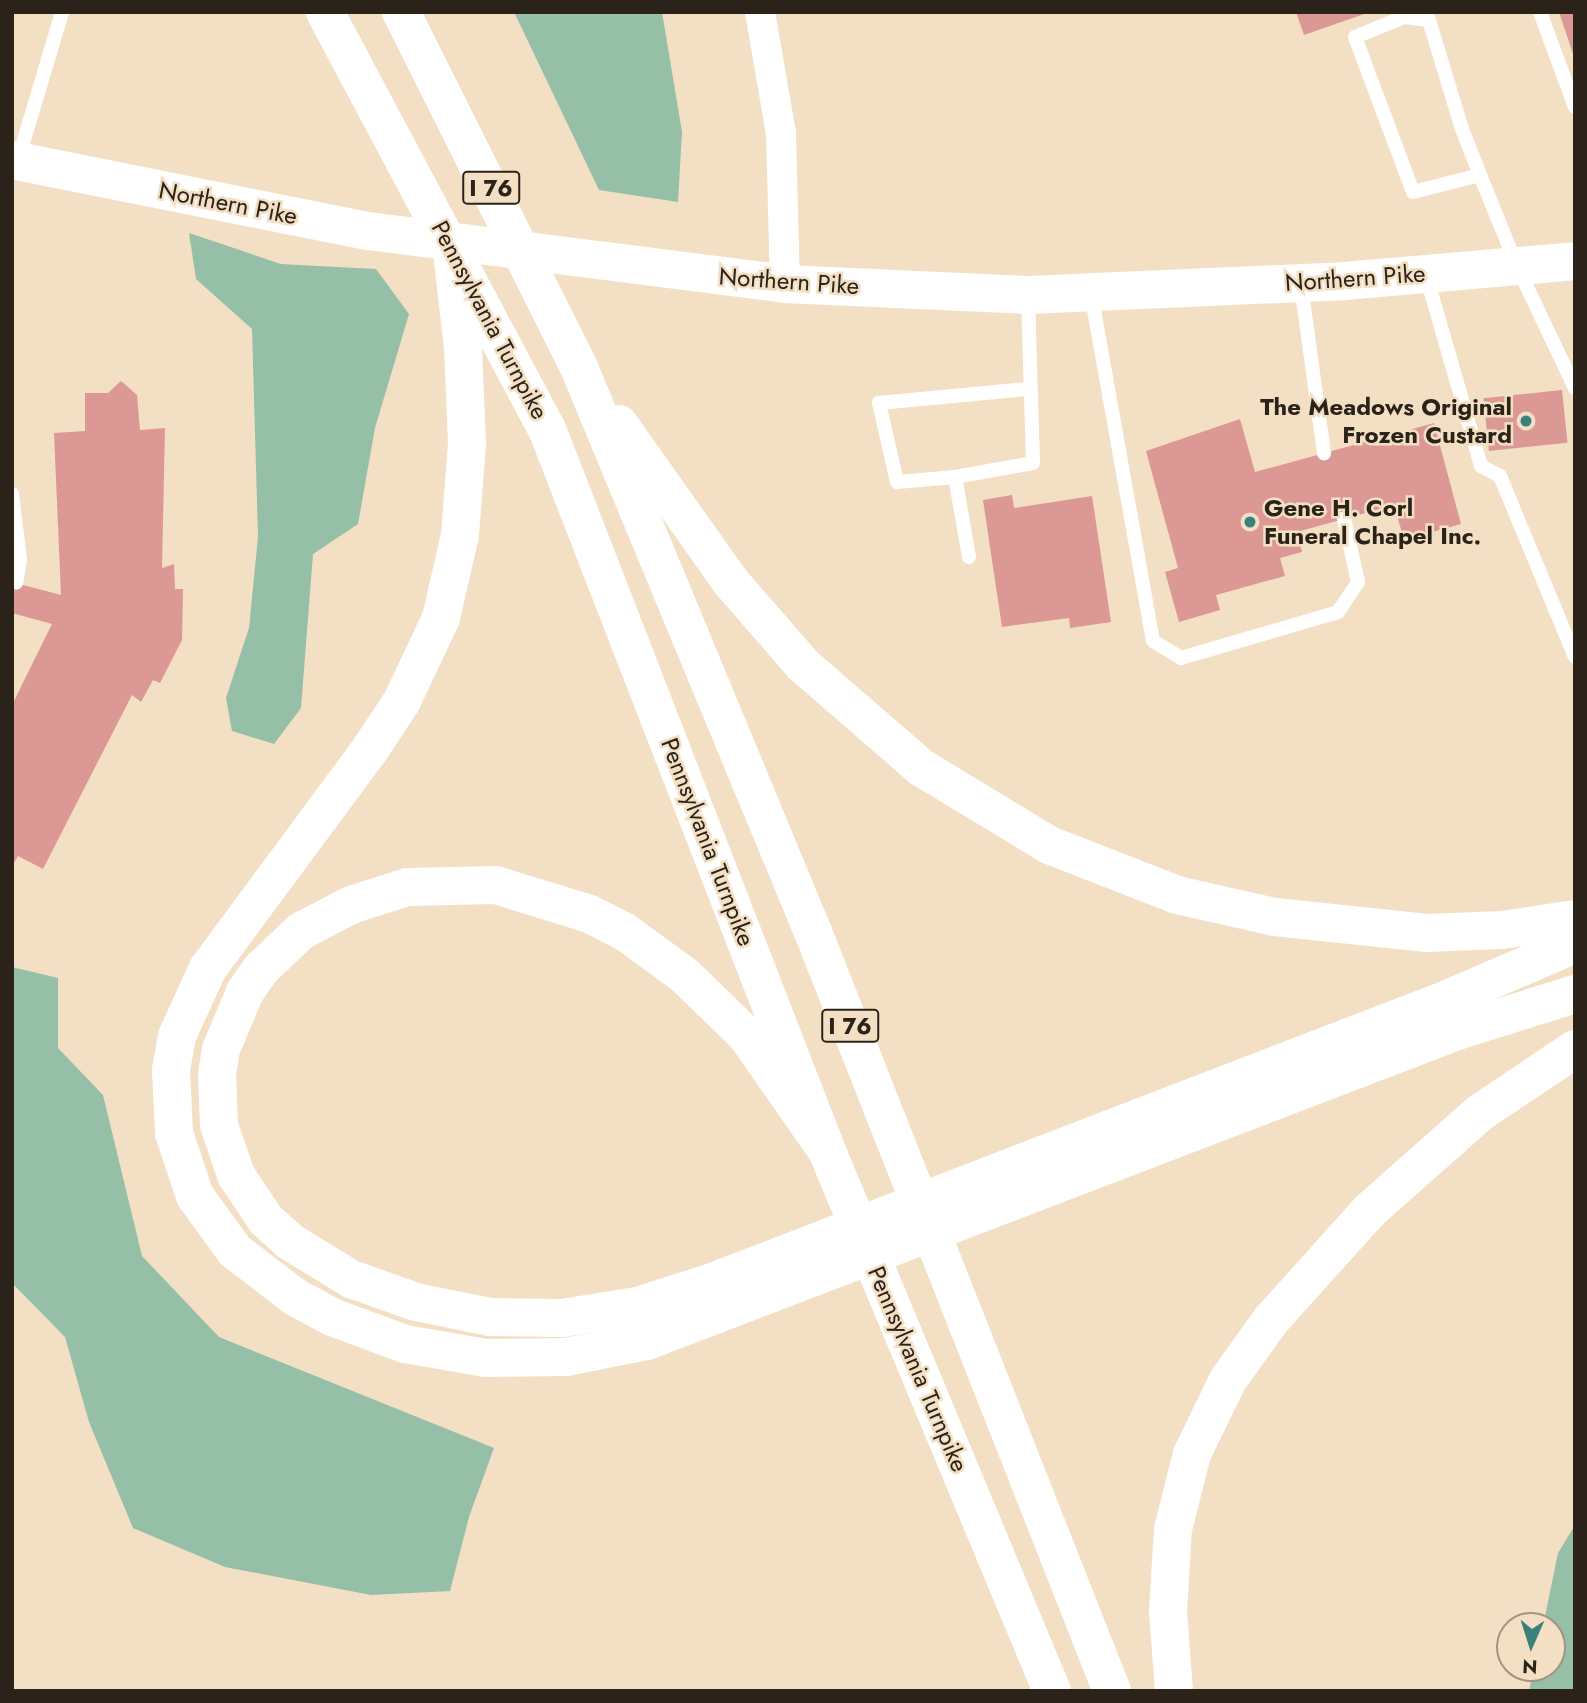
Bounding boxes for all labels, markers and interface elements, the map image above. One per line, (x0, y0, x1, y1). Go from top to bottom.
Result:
road number: I 76 (461, 168, 521, 208)
street label: Northern Pike (156, 175, 300, 231)
street label: Pennsylvania Turnpike (426, 216, 554, 424)
street label: Northern Pike (1284, 259, 1426, 297)
street label: Northern Pike (718, 262, 860, 300)
place label: The Meadows Original Frozen Custard (1260, 393, 1512, 449)
marker: The Meadows Original Frozen Custard (1518, 413, 1534, 429)
place label: Gene H. Corl Funeral Chapel Inc. (1264, 494, 1481, 550)
marker: Gene H. Corl Funeral Chapel Inc. (1242, 514, 1258, 530)
street label: Pennsylvania Turnpike (655, 734, 761, 950)
road number: I 76 (820, 1007, 880, 1046)
street label: Pennsylvania Turnpike (862, 1262, 974, 1476)
north arrow (1496, 1612, 1566, 1682)
text: N (1522, 1653, 1538, 1680)

